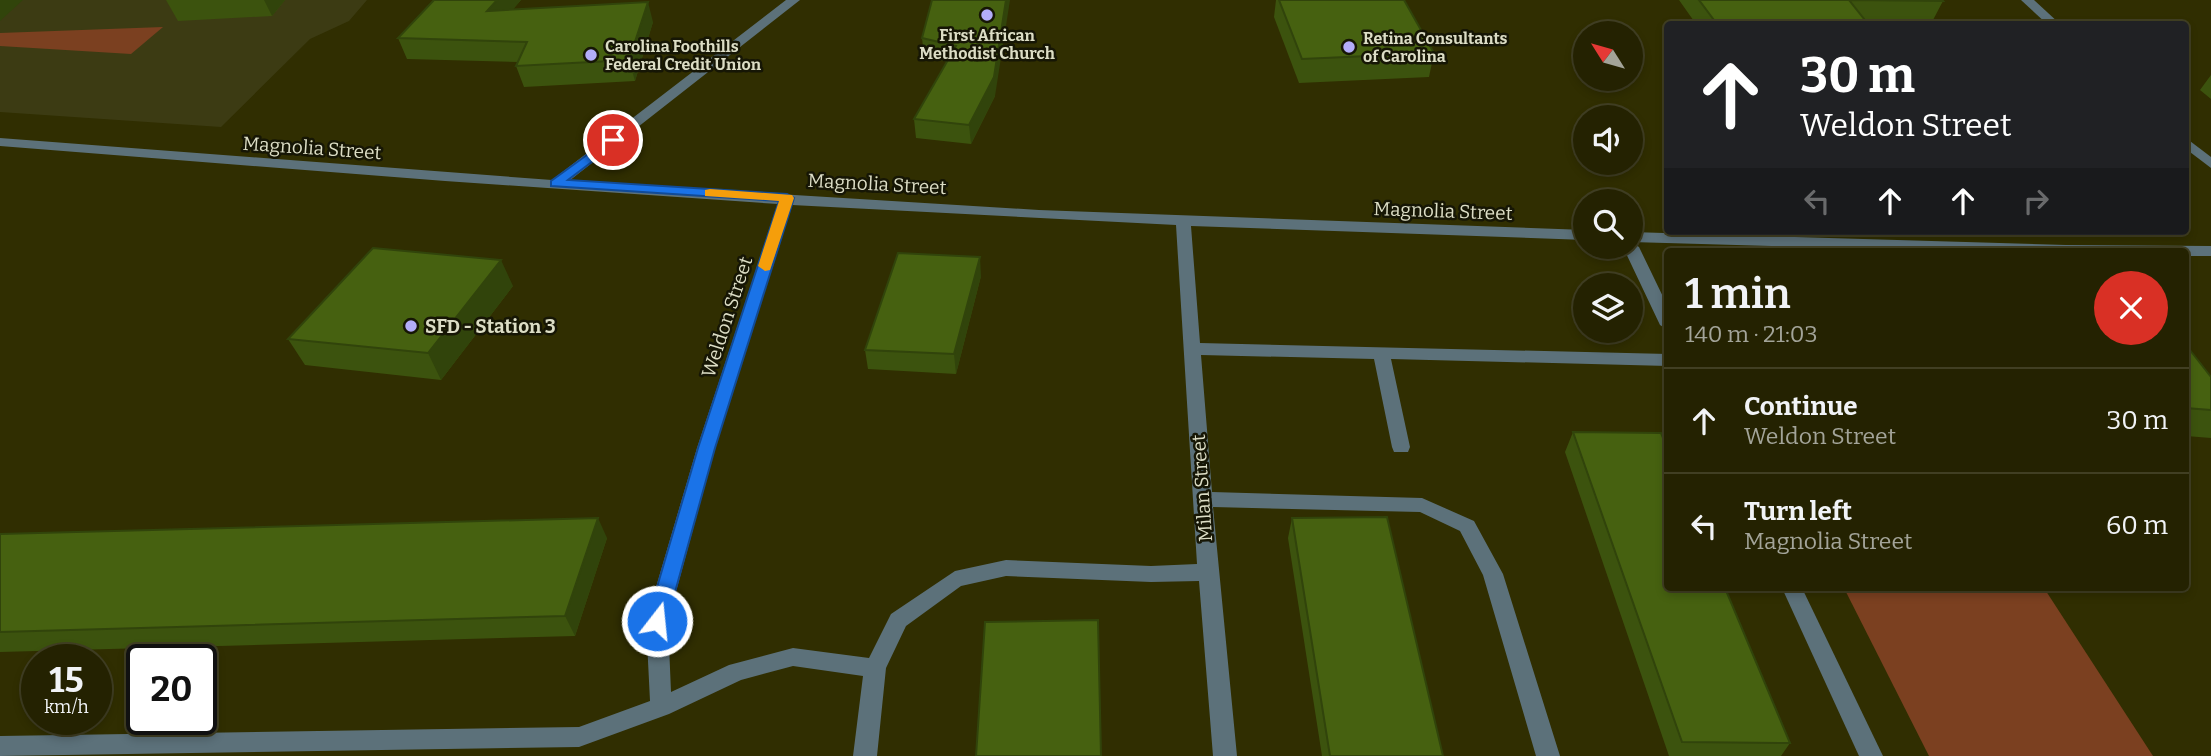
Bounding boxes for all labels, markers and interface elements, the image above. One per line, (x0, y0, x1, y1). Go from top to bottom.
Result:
marker: First African Methodist Church (979, 7, 995, 23)
north arrow (1573, 21, 1643, 91)
map controls (1573, 21, 1643, 343)
place label: First African Methodist Church (919, 26, 1055, 63)
place label: Retina Consultants of Carolina (1363, 29, 1508, 66)
place label: Carolina Foothills Federal Credit Union (605, 37, 762, 74)
marker: Retina Consultants of Carolina (1341, 39, 1357, 55)
text: 30 m (1800, 46, 1915, 105)
marker: Carolina Foothills Federal Credit Union (583, 47, 599, 63)
icon: ahead (1685, 49, 1776, 140)
button: sound (1573, 105, 1643, 175)
text: Weldon Street (1800, 106, 2012, 144)
pin (583, 110, 643, 170)
icon: arrive (594, 121, 632, 159)
street label: Magnolia Street (242, 132, 382, 164)
street label: Magnolia Street (807, 169, 947, 199)
icon: left (1798, 182, 1836, 220)
icon: ahead (1871, 182, 1909, 220)
icon: ahead (1944, 182, 1982, 220)
icon: right (2017, 182, 2055, 220)
button: search (1573, 189, 1643, 259)
street label: Magnolia Street (1373, 197, 1513, 225)
street label: Weldon Street (697, 254, 757, 380)
text: 1 min (1685, 269, 1791, 319)
button: close (2094, 271, 2168, 345)
button: layers (1573, 273, 1643, 343)
place label: SFD - Station 3 (425, 315, 556, 338)
marker: SFD - Station 3 (403, 318, 419, 334)
text: 140 m · 21:03 (1685, 320, 1818, 348)
text: Continue (1744, 391, 1858, 422)
icon: ahead (1685, 402, 1723, 440)
text: 30 m (2107, 405, 2168, 436)
text: Weldon Street (1744, 422, 1896, 450)
street label: Milan Street (1187, 433, 1217, 543)
text: Turn left (1744, 496, 1852, 527)
icon: left (1685, 507, 1723, 545)
text: 60 m (2106, 510, 2168, 541)
text: Magnolia Street (1744, 527, 1912, 555)
position arrow (620, 584, 694, 658)
speed limit sign: 20 (126, 644, 217, 735)
text: 15 (49, 659, 84, 701)
text: km/h (44, 696, 89, 718)

